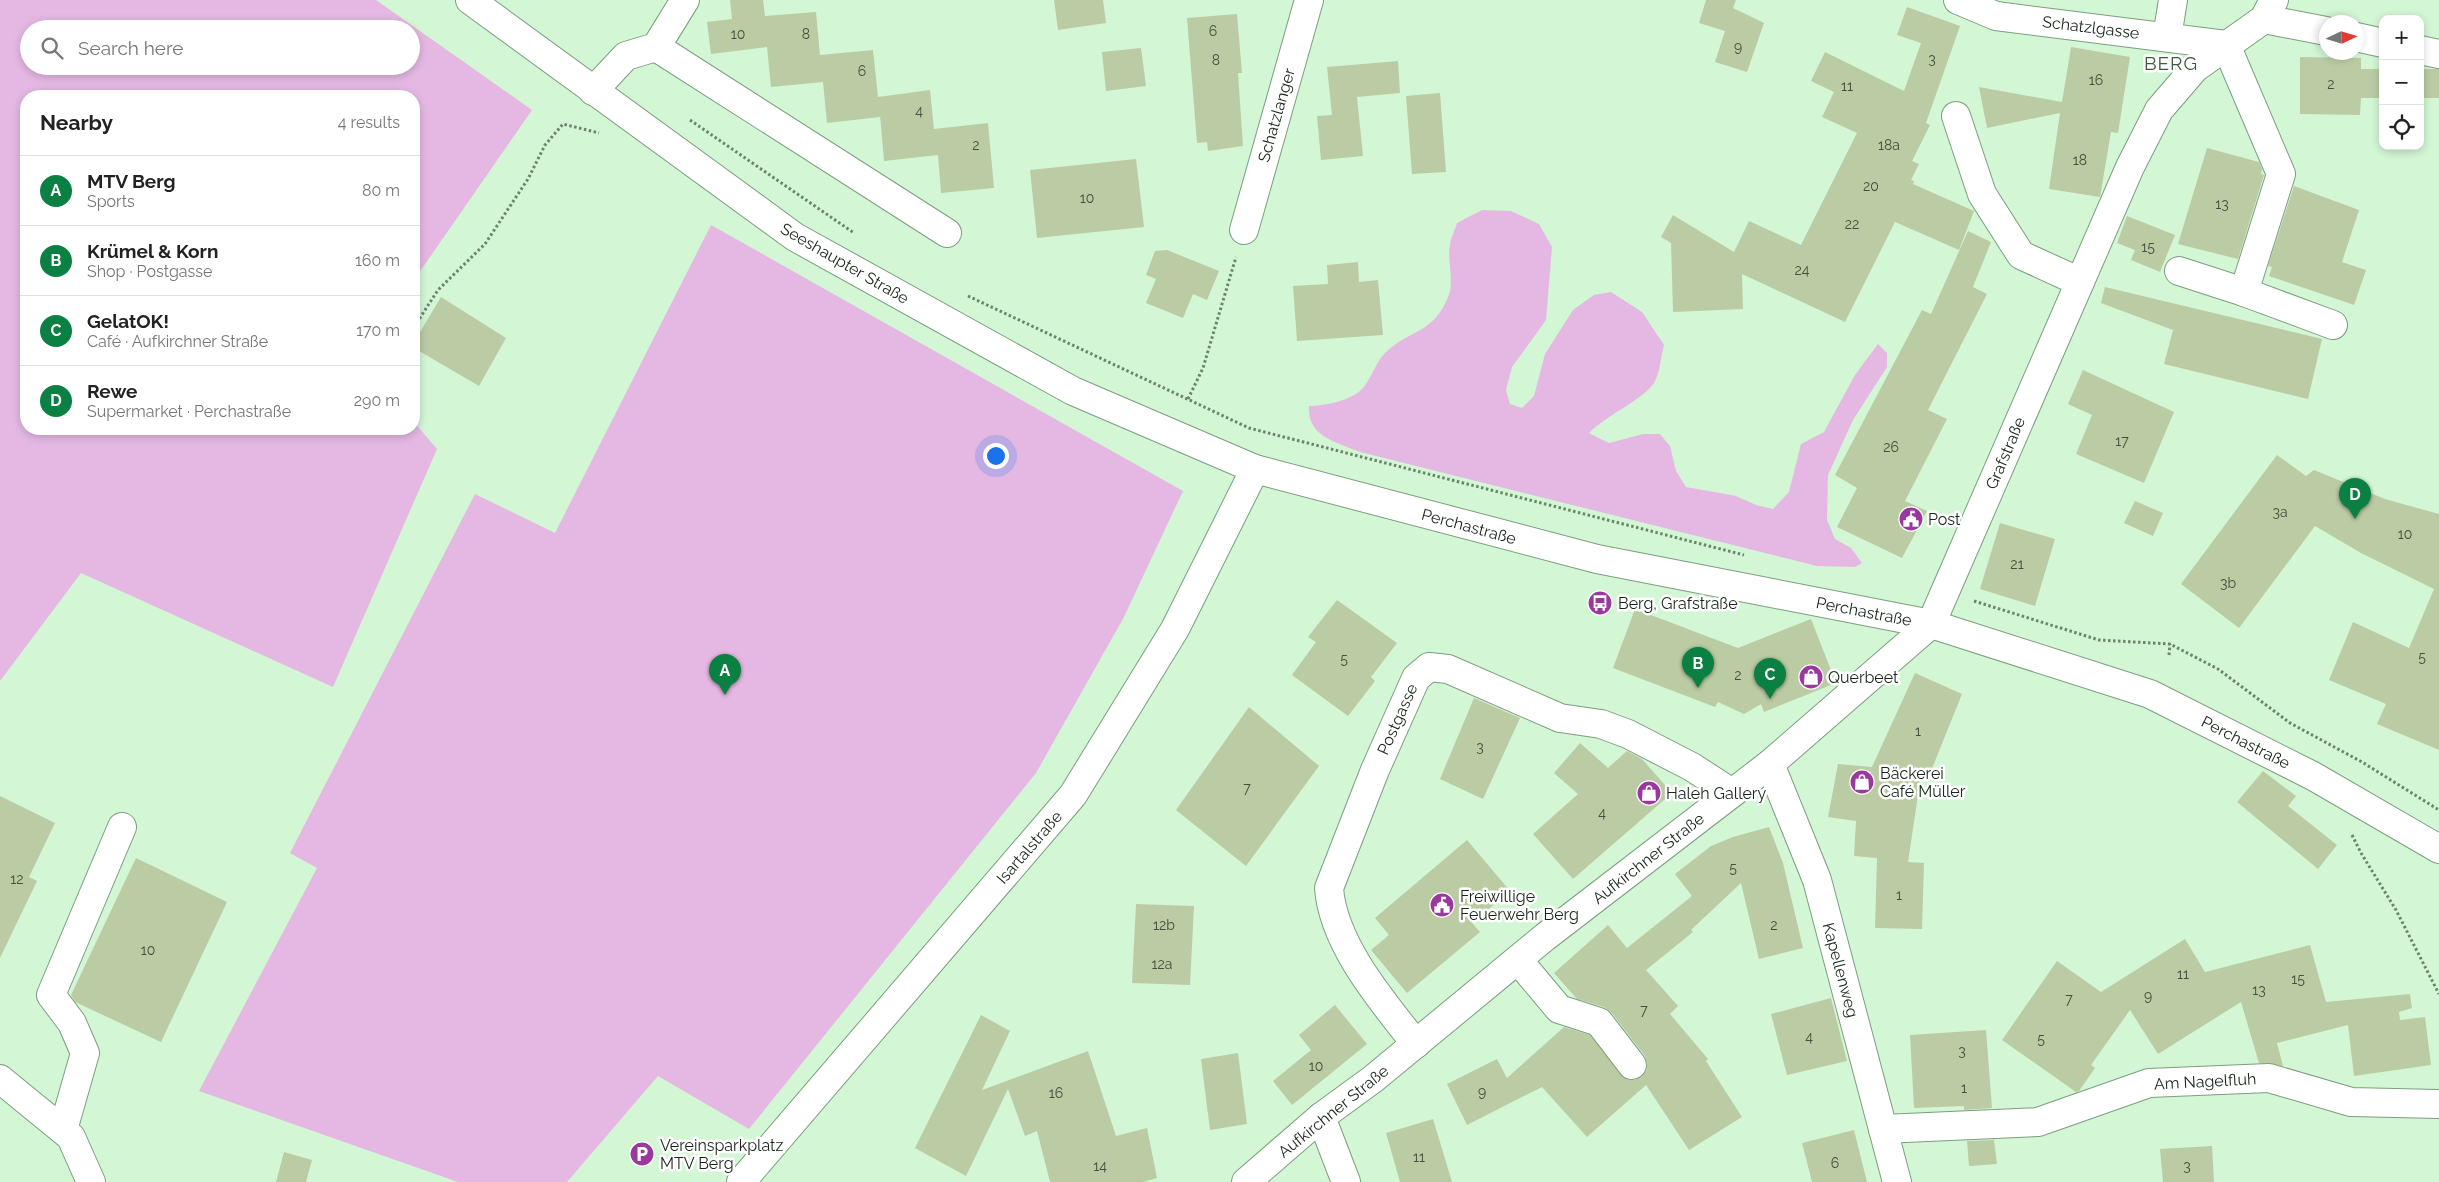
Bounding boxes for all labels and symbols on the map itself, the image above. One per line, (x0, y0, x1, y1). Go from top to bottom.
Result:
street label: Schatzlgasse (2041, 12, 2140, 43)
north arrow (2319, 15, 2364, 60)
house number: 6 (1209, 23, 1217, 39)
house number: 10 (731, 26, 745, 42)
house number: 8 (802, 26, 810, 42)
house number: 9 (1734, 39, 1742, 55)
house number: 3 (1928, 51, 1936, 67)
house number: 8 (1212, 52, 1220, 68)
district label: BERG (2144, 52, 2198, 74)
house number: 6 (858, 63, 866, 79)
street label: Schatzlanger (1254, 66, 1299, 164)
house number: 16 (2089, 72, 2103, 88)
house number: 2 (2327, 76, 2335, 92)
house number: 11 (1841, 78, 1853, 94)
house number: 4 (915, 103, 923, 119)
house number: 2 (972, 137, 980, 153)
house number: 18a (1878, 137, 1900, 153)
house number: 18 (2073, 152, 2087, 168)
house number: 20 (1863, 178, 1879, 194)
house number: 10 (1080, 190, 1094, 206)
house number: 13 (2215, 196, 2229, 212)
house number: 22 (1845, 216, 1859, 232)
street label: Seeshaupter Straße (777, 219, 912, 308)
house number: 15 (2141, 239, 2155, 255)
house number: 24 (1795, 262, 1810, 278)
street label: Grafstraße (1982, 414, 2029, 492)
house number: 17 (2115, 433, 2129, 449)
house number: 26 (1883, 439, 1899, 455)
your location (983, 443, 1009, 469)
pin: D (2339, 478, 2371, 519)
house number: 3a (2272, 504, 2288, 520)
street label: Perchastraße (1420, 505, 1518, 548)
public building icon: Post (1898, 506, 1924, 532)
place label: Post (1928, 510, 1961, 529)
house number: 10 (2398, 526, 2412, 542)
house number: 21 (2010, 556, 2024, 572)
house number: 3b (2220, 575, 2236, 591)
bus stop icon: Berg, Grafstraße (1587, 590, 1613, 616)
street label: Perchastraße (1814, 593, 1913, 630)
place label: Berg, Grafstraße (1618, 594, 1738, 613)
pin: B (1682, 647, 1714, 688)
house number: 5 (2418, 649, 2426, 665)
house number: 5 (1340, 651, 1348, 667)
pin: A (709, 654, 741, 695)
pin: C (1754, 658, 1786, 699)
shop icon: Querbeet (1798, 664, 1824, 690)
house number: 2 (1734, 667, 1742, 683)
place label: Querbeet (1828, 668, 1899, 687)
street label: Postgasse (1373, 681, 1422, 758)
street label: Perchastraße (2198, 712, 2293, 773)
house number: 1 (1915, 723, 1921, 739)
house number: 3 (1476, 739, 1484, 755)
place label: Bäckerei Café Müller (1880, 764, 1966, 801)
shop icon: Bäckerei Café Müller (1849, 769, 1875, 795)
house number: 7 (1243, 780, 1251, 796)
shop icon: Haleh Gallery (1636, 780, 1662, 806)
place label: Haleh Gallery (1666, 784, 1766, 803)
house number: 4 (1598, 805, 1606, 821)
street label: Isartalstraße (993, 807, 1066, 888)
street label: Aufkirchner Straße (1589, 809, 1708, 908)
house number: 5 (1729, 860, 1737, 876)
house number: 12 (10, 871, 24, 887)
place label: Freiwillige Feuerwehr Berg (1460, 887, 1579, 924)
house number: 1 (1896, 887, 1902, 903)
public building icon: Freiwillige Feuerwehr Berg (1429, 892, 1455, 918)
house number: 12b (1153, 917, 1175, 933)
house number: 2 (1770, 917, 1778, 933)
street label: Kapellenweg (1819, 921, 1862, 1020)
house number: 10 (141, 942, 155, 958)
house number: 12a (1152, 956, 1172, 972)
house number: 11 (2177, 966, 2189, 982)
house number: 15 (2291, 971, 2305, 987)
house number: 13 (2252, 982, 2266, 998)
house number: 9 (2144, 988, 2152, 1004)
house number: 7 (2065, 991, 2073, 1007)
house number: 7 (1640, 1002, 1648, 1018)
house number: 4 (1805, 1029, 1813, 1045)
house number: 5 (2037, 1031, 2045, 1047)
house number: 3 (1958, 1043, 1966, 1059)
house number: 10 (1309, 1058, 1323, 1074)
street label: Aufkirchner Straße (1274, 1061, 1392, 1162)
street label: Am Nagelfluh (2153, 1069, 2257, 1094)
house number: 1 (1961, 1080, 1967, 1096)
house number: 9 (1478, 1084, 1486, 1100)
house number: 16 (1049, 1085, 1063, 1101)
place label: Vereinsparkplatz MTV Berg (660, 1136, 783, 1173)
parking icon: Vereinsparkplatz MTV Berg (629, 1141, 655, 1167)
house number: 11 (1413, 1149, 1425, 1165)
house number: 6 (1831, 1155, 1839, 1171)
house number: 14 (1093, 1158, 1107, 1174)
house number: 3 (2183, 1158, 2191, 1174)

